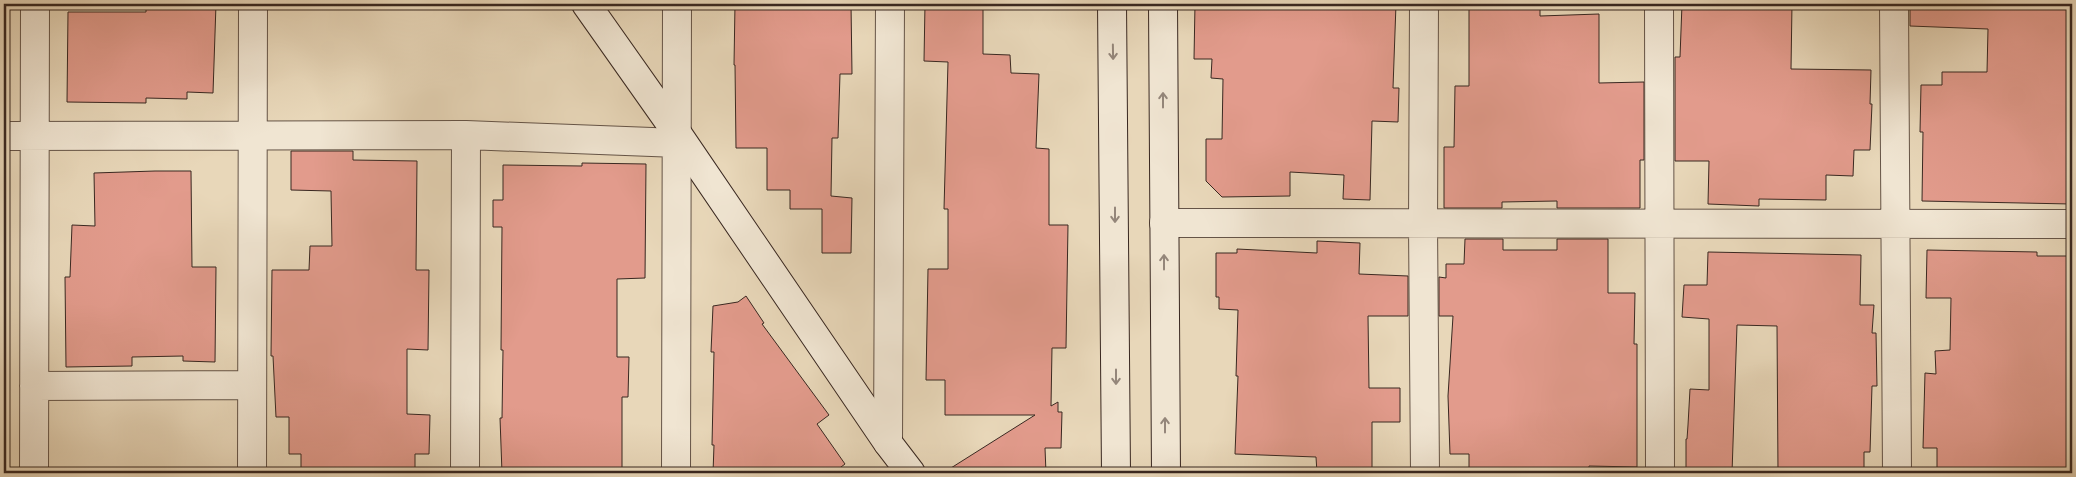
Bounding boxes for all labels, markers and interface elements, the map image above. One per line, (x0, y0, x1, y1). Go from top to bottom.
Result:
one-way arrow (1108, 44, 1117, 60)
one-way arrow (1158, 92, 1168, 108)
one-way arrow (1110, 206, 1120, 223)
one-way arrow (1159, 254, 1169, 270)
one-way arrow (1111, 369, 1120, 385)
one-way arrow (1160, 417, 1170, 433)

